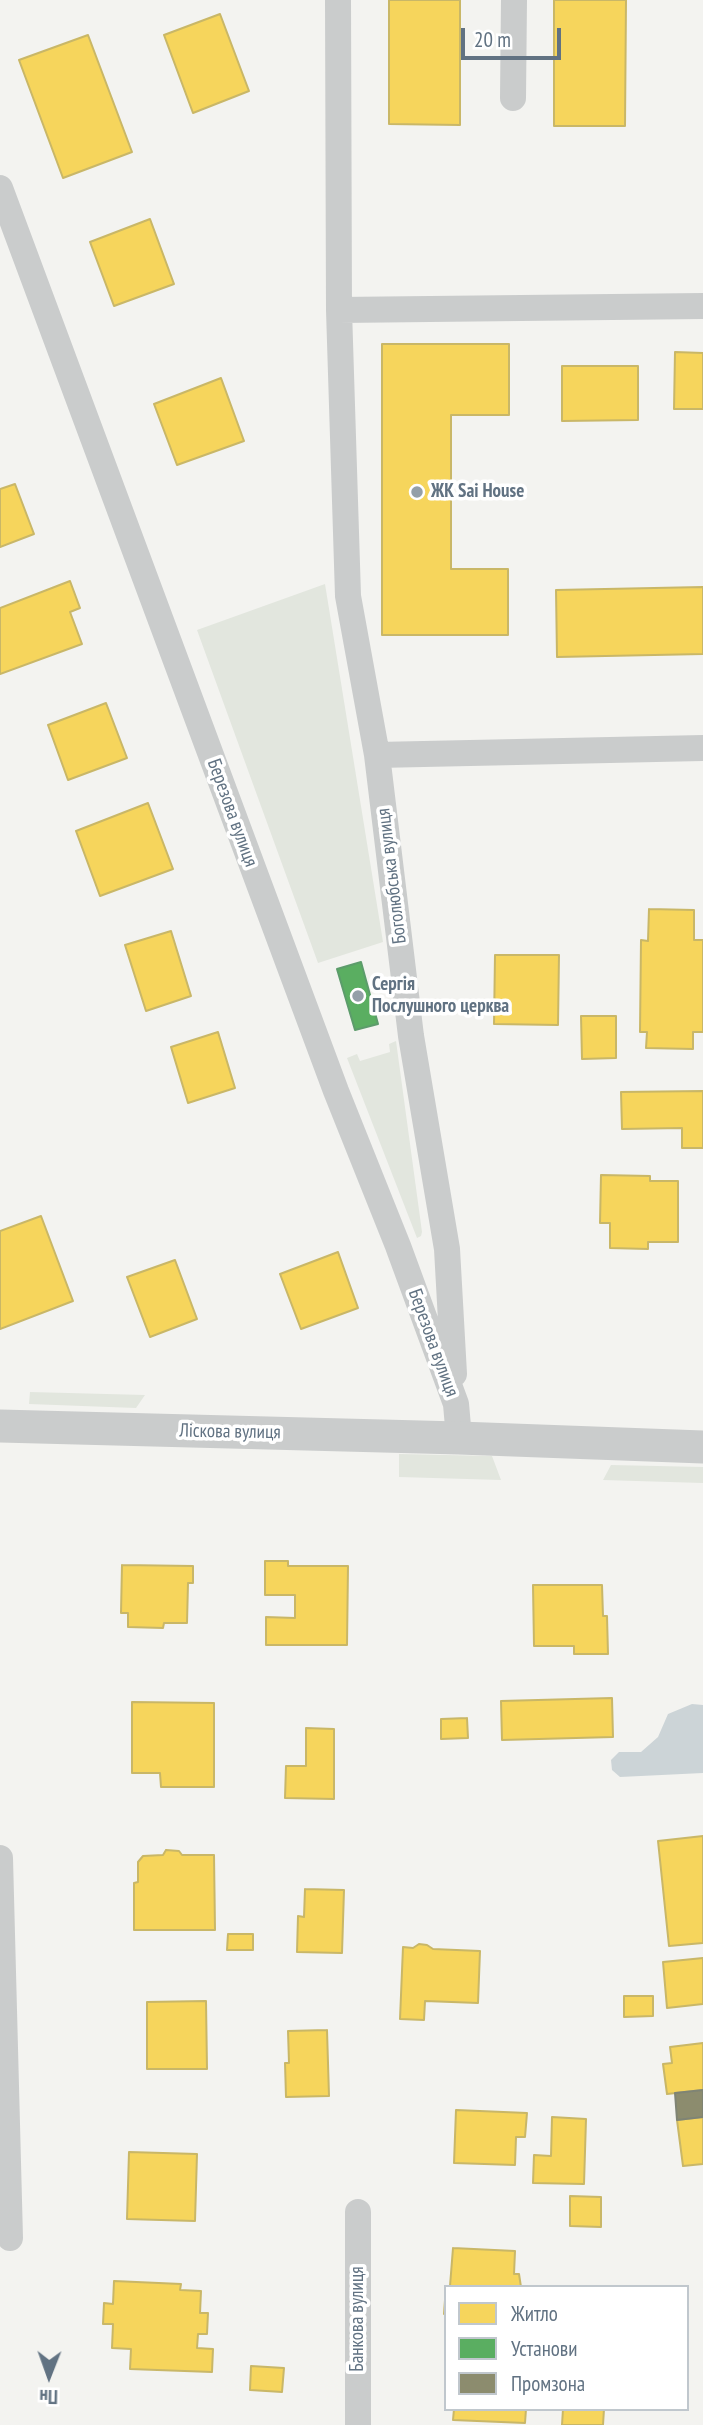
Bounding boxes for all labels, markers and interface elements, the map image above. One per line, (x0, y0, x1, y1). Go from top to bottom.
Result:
scale bar (465, 14, 565, 58)
text: 20 m (474, 26, 511, 53)
place label: ЖК Sai House (431, 481, 524, 503)
marker: ЖК Sai House (409, 484, 425, 500)
street label: Березова вулиця (202, 756, 262, 870)
street label: Боголюбська вулиця (372, 807, 412, 945)
place label: Сергія Послушного церква (372, 974, 509, 1018)
marker: Сергія Послушного церква (350, 988, 366, 1004)
street label: Березова вулиця (403, 1286, 463, 1400)
street label: Ліскова вулиця (179, 1420, 281, 1444)
street label: Банкова вулиця (347, 2266, 369, 2372)
legend (444, 2285, 689, 2411)
text: Житло (511, 2300, 558, 2327)
text: Установи (511, 2335, 578, 2362)
north arrow (14, 2341, 84, 2411)
text: Промзона (511, 2370, 585, 2397)
text: Пн (39, 2385, 58, 2409)

